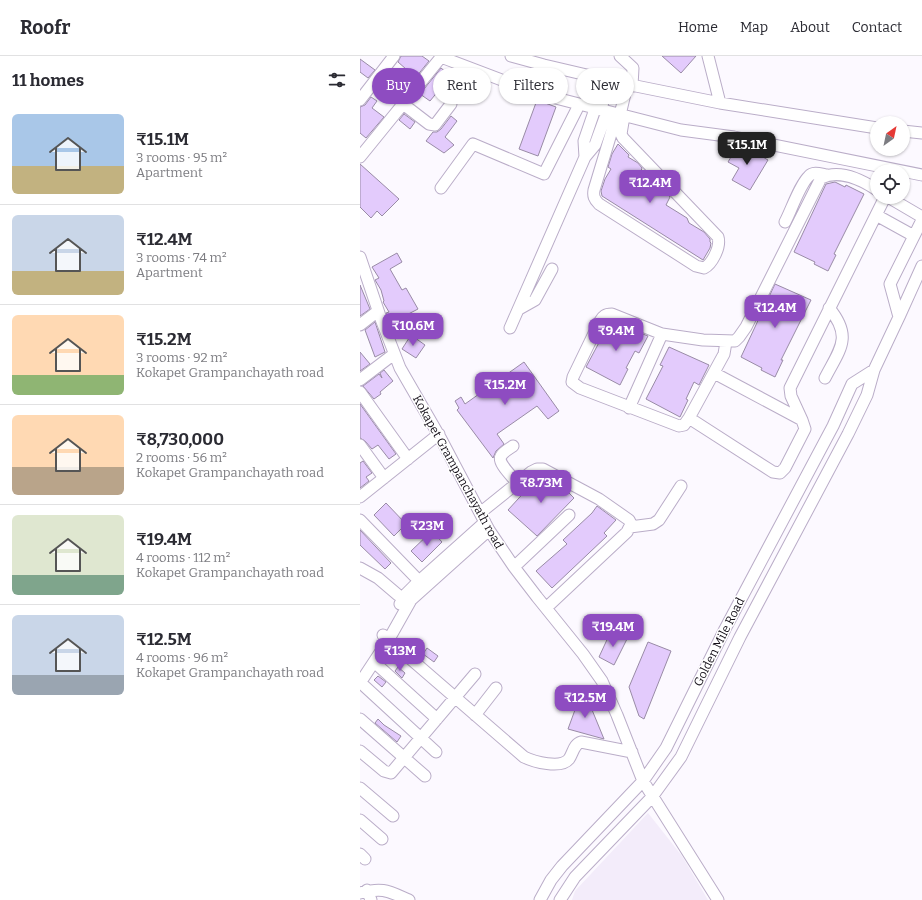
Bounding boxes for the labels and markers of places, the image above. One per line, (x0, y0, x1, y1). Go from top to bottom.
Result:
pin: ₹15.1M (714, 132, 780, 166)
pin: ₹12.4M (617, 170, 683, 204)
pin: ₹12.4M (742, 295, 808, 329)
pin: ₹10.6M (380, 313, 446, 347)
pin: ₹9.4M (588, 318, 644, 352)
pin: ₹15.2M (472, 372, 538, 406)
pin: ₹8.73M (508, 470, 574, 504)
pin: ₹23M (403, 513, 451, 547)
pin: ₹19.4M (580, 614, 646, 648)
pin: ₹13M (376, 638, 424, 672)
pin: ₹12.5M (552, 685, 618, 719)

